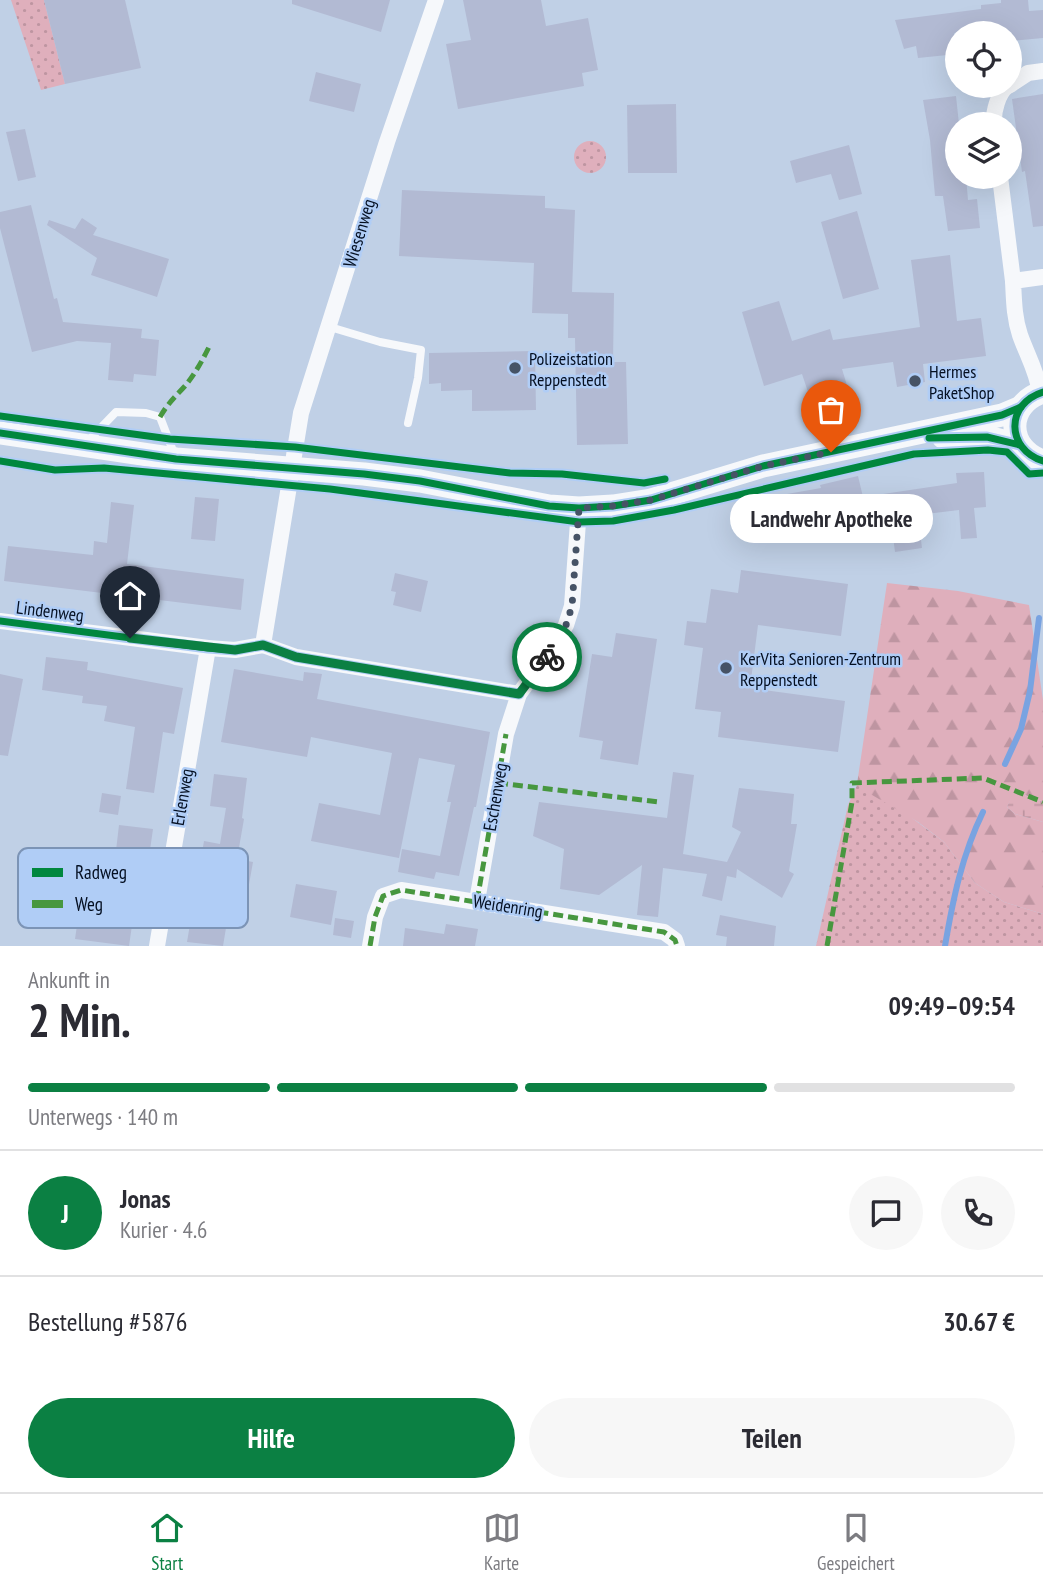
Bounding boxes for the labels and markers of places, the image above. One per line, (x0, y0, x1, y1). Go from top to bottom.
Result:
place label: Polizeistation Reppenstedt (529, 347, 613, 391)
marker: Polizeistation Reppenstedt (507, 360, 523, 376)
place label: Hermes PaketShop (929, 360, 994, 404)
marker: Hermes PaketShop (907, 373, 923, 389)
pin (801, 380, 861, 452)
callout: Landwehr Apotheke (730, 494, 932, 543)
pin (100, 566, 160, 638)
place label: KerVita Senioren-Zentrum Reppenstedt (740, 647, 901, 691)
marker: KerVita Senioren-Zentrum Reppenstedt (718, 660, 734, 676)

